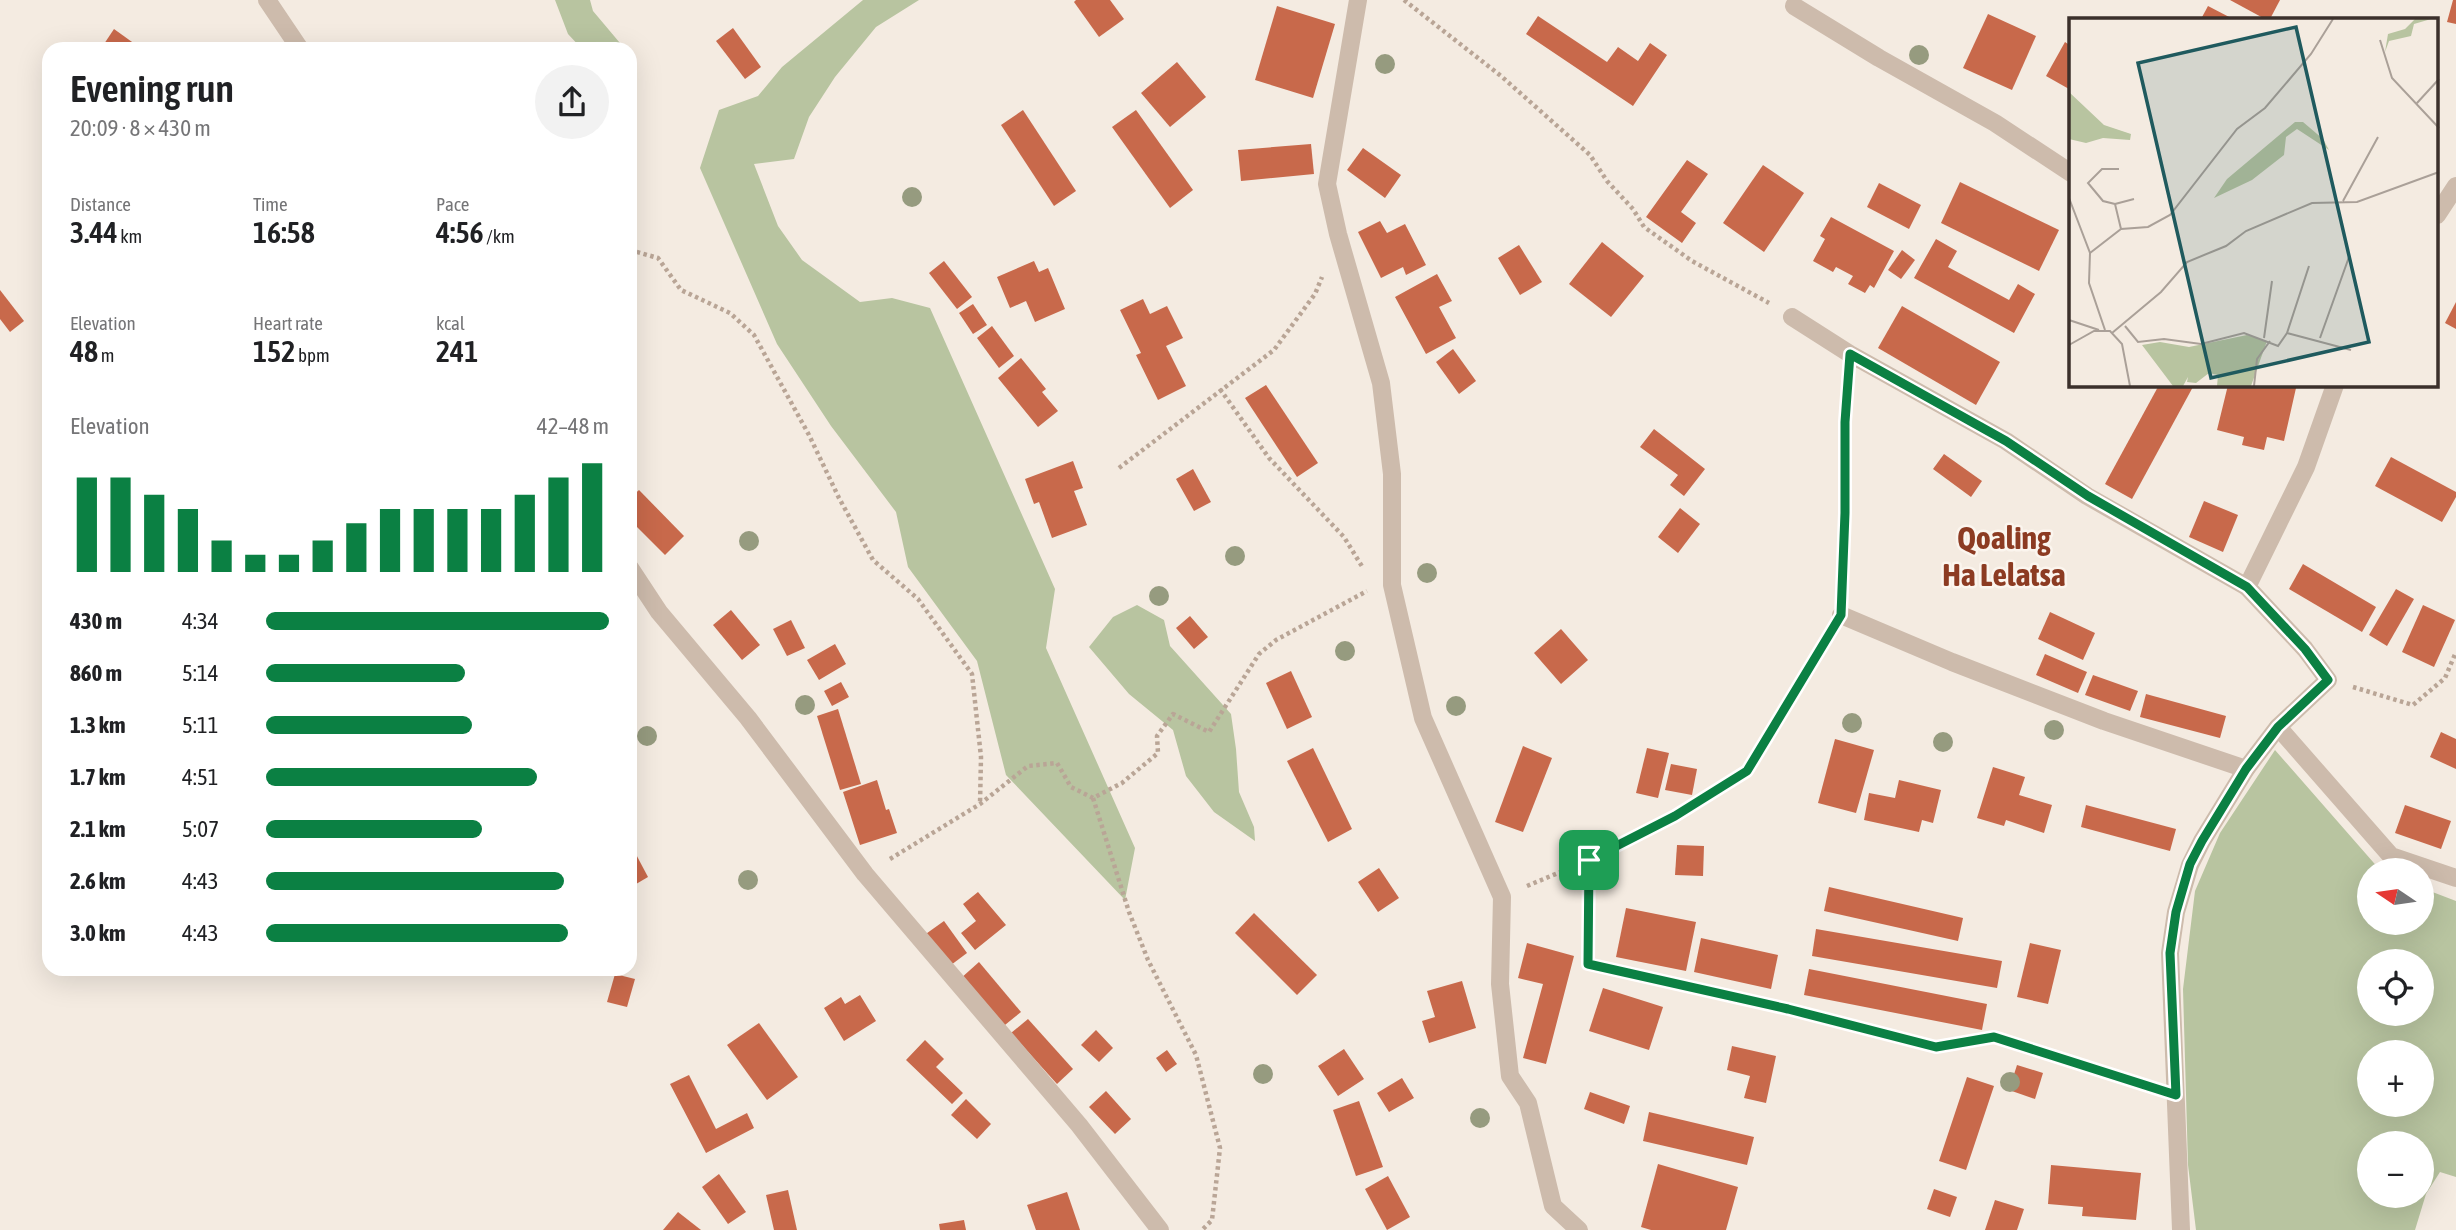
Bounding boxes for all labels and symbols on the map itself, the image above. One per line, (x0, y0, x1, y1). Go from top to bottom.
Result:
inset map (2069, 18, 2438, 387)
district label: Qoaling Ha Lelatsa (1942, 519, 2066, 593)
pin (1559, 830, 1619, 890)
north arrow (2357, 858, 2434, 934)

